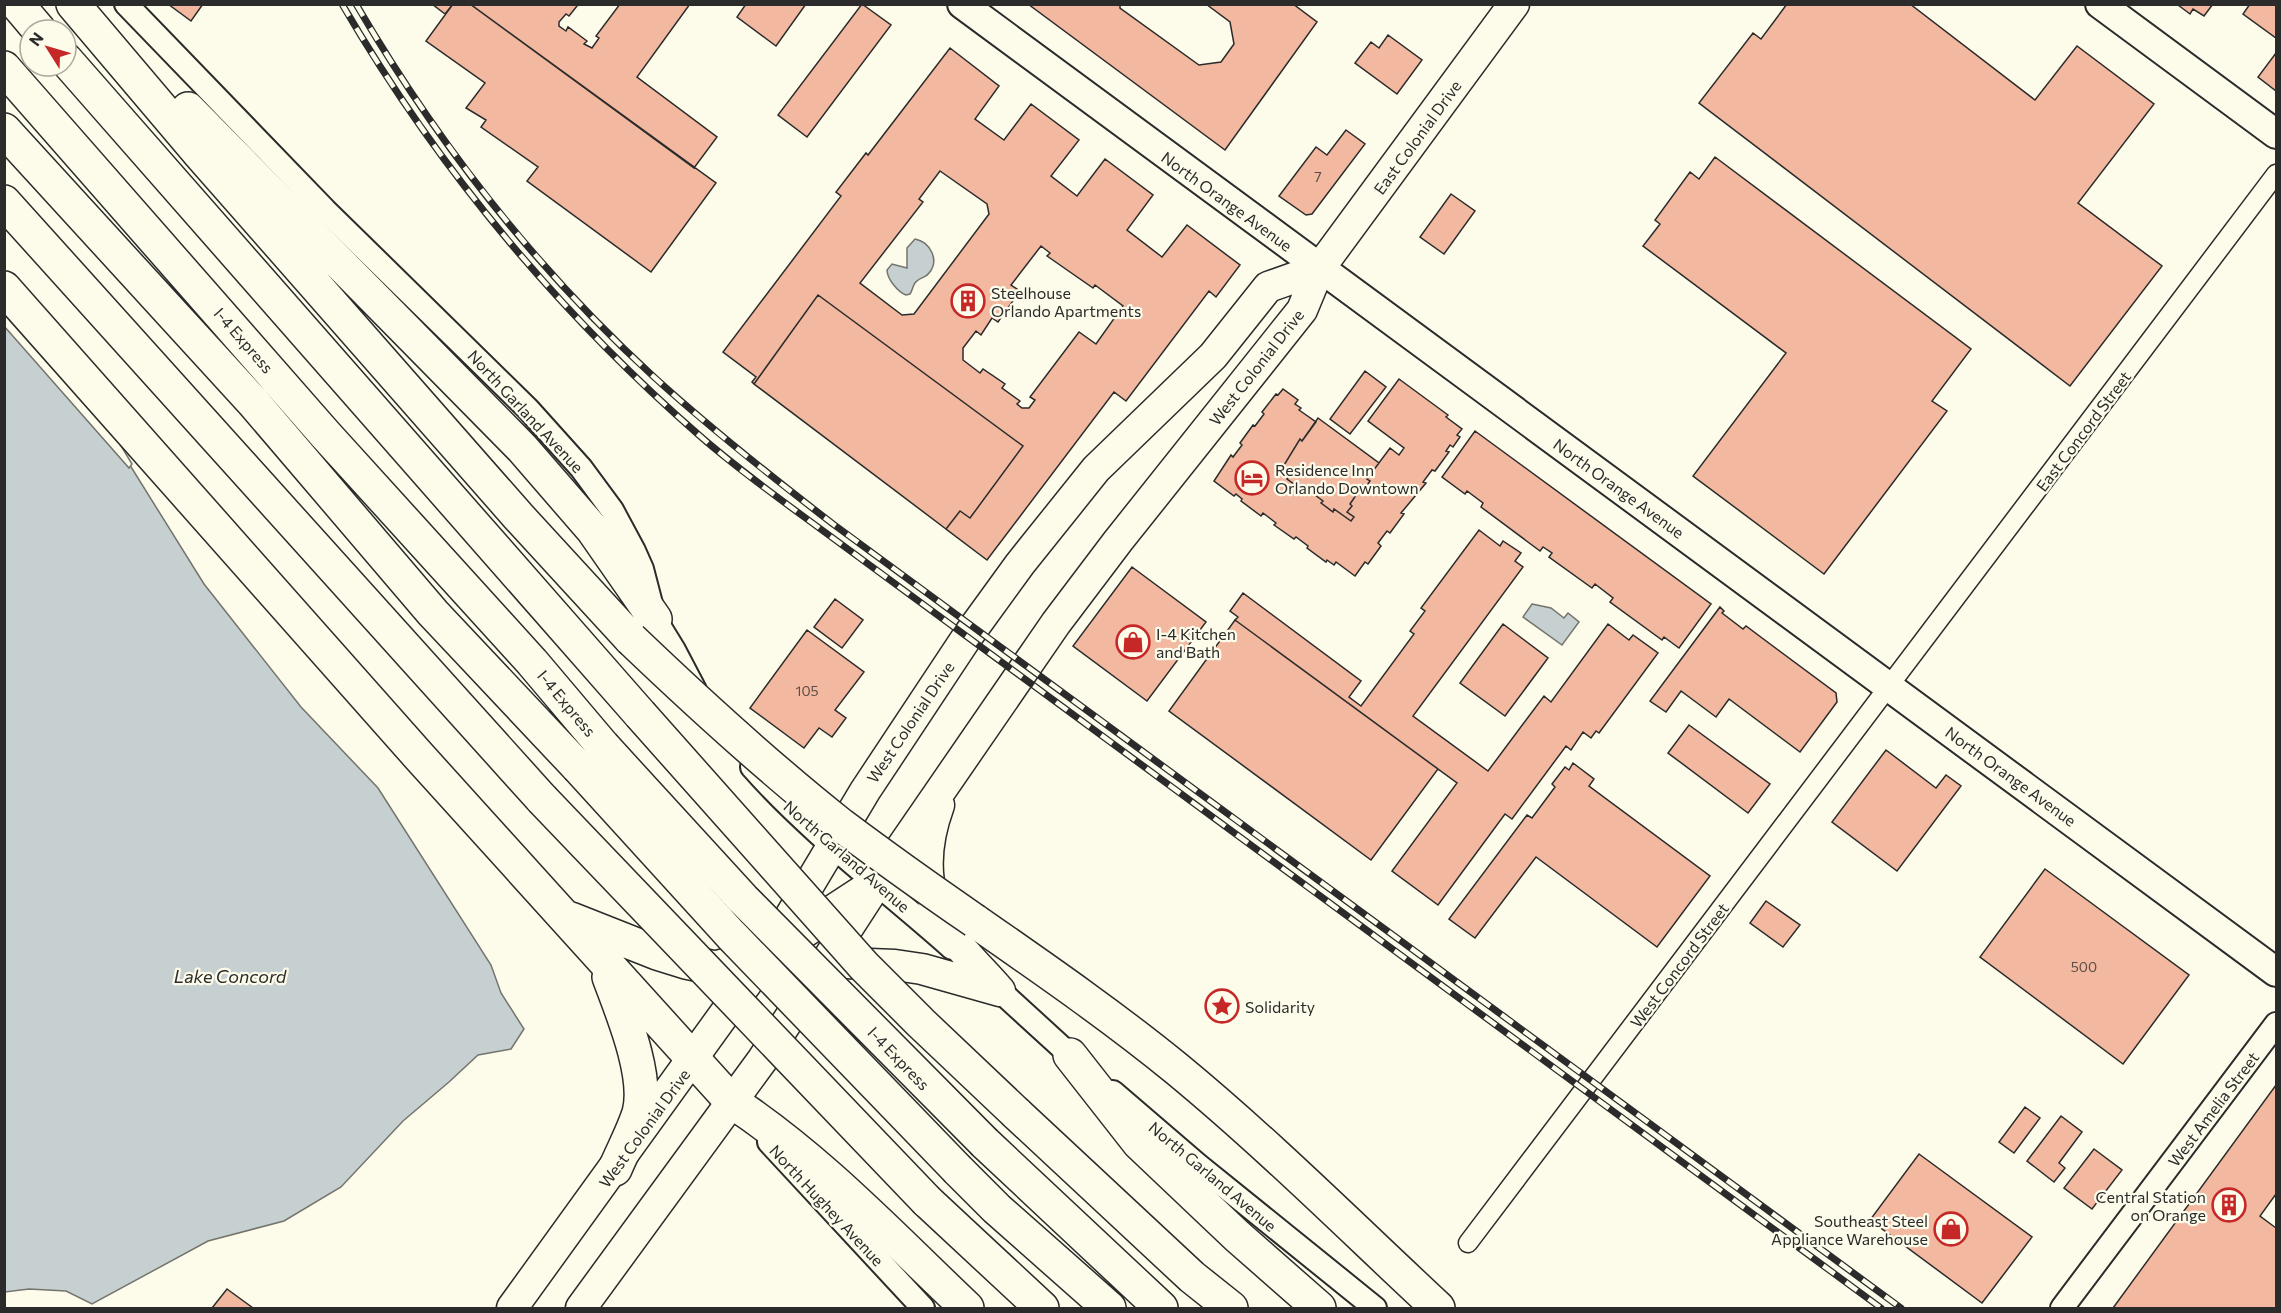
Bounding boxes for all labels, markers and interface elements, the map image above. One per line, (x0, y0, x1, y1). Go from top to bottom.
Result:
north arrow (18, 18, 78, 78)
text: N (24, 28, 47, 49)
street label: East Colonial Drive (1369, 76, 1465, 198)
street label: North Orange Avenue (1158, 147, 1296, 255)
house number: 7 (1314, 168, 1322, 185)
building icon: Steelhouse Orlando Apartments (950, 283, 986, 319)
place label: Steelhouse Orlando Apartments (991, 283, 1141, 320)
street label: I-4 Express (210, 303, 278, 377)
street label: West Colonial Drive (1205, 305, 1307, 429)
street label: North Garland Avenue (464, 346, 588, 476)
street label: East Concord Street (2032, 367, 2135, 495)
street label: North Orange Avenue (1550, 434, 1688, 542)
hotel icon: Residence Inn Orlando Downtown (1234, 460, 1270, 496)
place label: Residence Inn Orlando Downtown (1275, 460, 1419, 497)
shop icon: I-4 Kitchen and Bath (1115, 624, 1151, 660)
place label: I-4 Kitchen and Bath (1156, 624, 1236, 661)
street label: West Colonial Drive (862, 658, 958, 786)
street label: I-4 Express (534, 666, 600, 740)
house number: 105 (795, 682, 819, 699)
street label: North Orange Avenue (1942, 722, 2080, 830)
street label: North Garland Avenue (780, 796, 914, 916)
street label: West Concord Street (1626, 899, 1732, 1031)
house number: 500 (2071, 958, 2097, 975)
water label: Lake Concord (174, 965, 287, 987)
place icon: Solidarity (1204, 988, 1240, 1024)
place label: Solidarity (1245, 997, 1315, 1016)
street label: I-4 Express (864, 1022, 934, 1094)
street label: West Amelia Street (2164, 1048, 2263, 1170)
street label: West Colonial Drive (595, 1065, 693, 1191)
street label: North Garland Avenue (1145, 1117, 1281, 1235)
street label: North Hughey Avenue (766, 1141, 888, 1269)
place label: Central Station on Orange (2096, 1187, 2206, 1224)
building icon: Central Station on Orange (2211, 1187, 2247, 1223)
place label: Southeast Steel Appliance Warehouse (1771, 1211, 1928, 1248)
shop icon: Southeast Steel Appliance Warehouse (1933, 1211, 1969, 1247)

